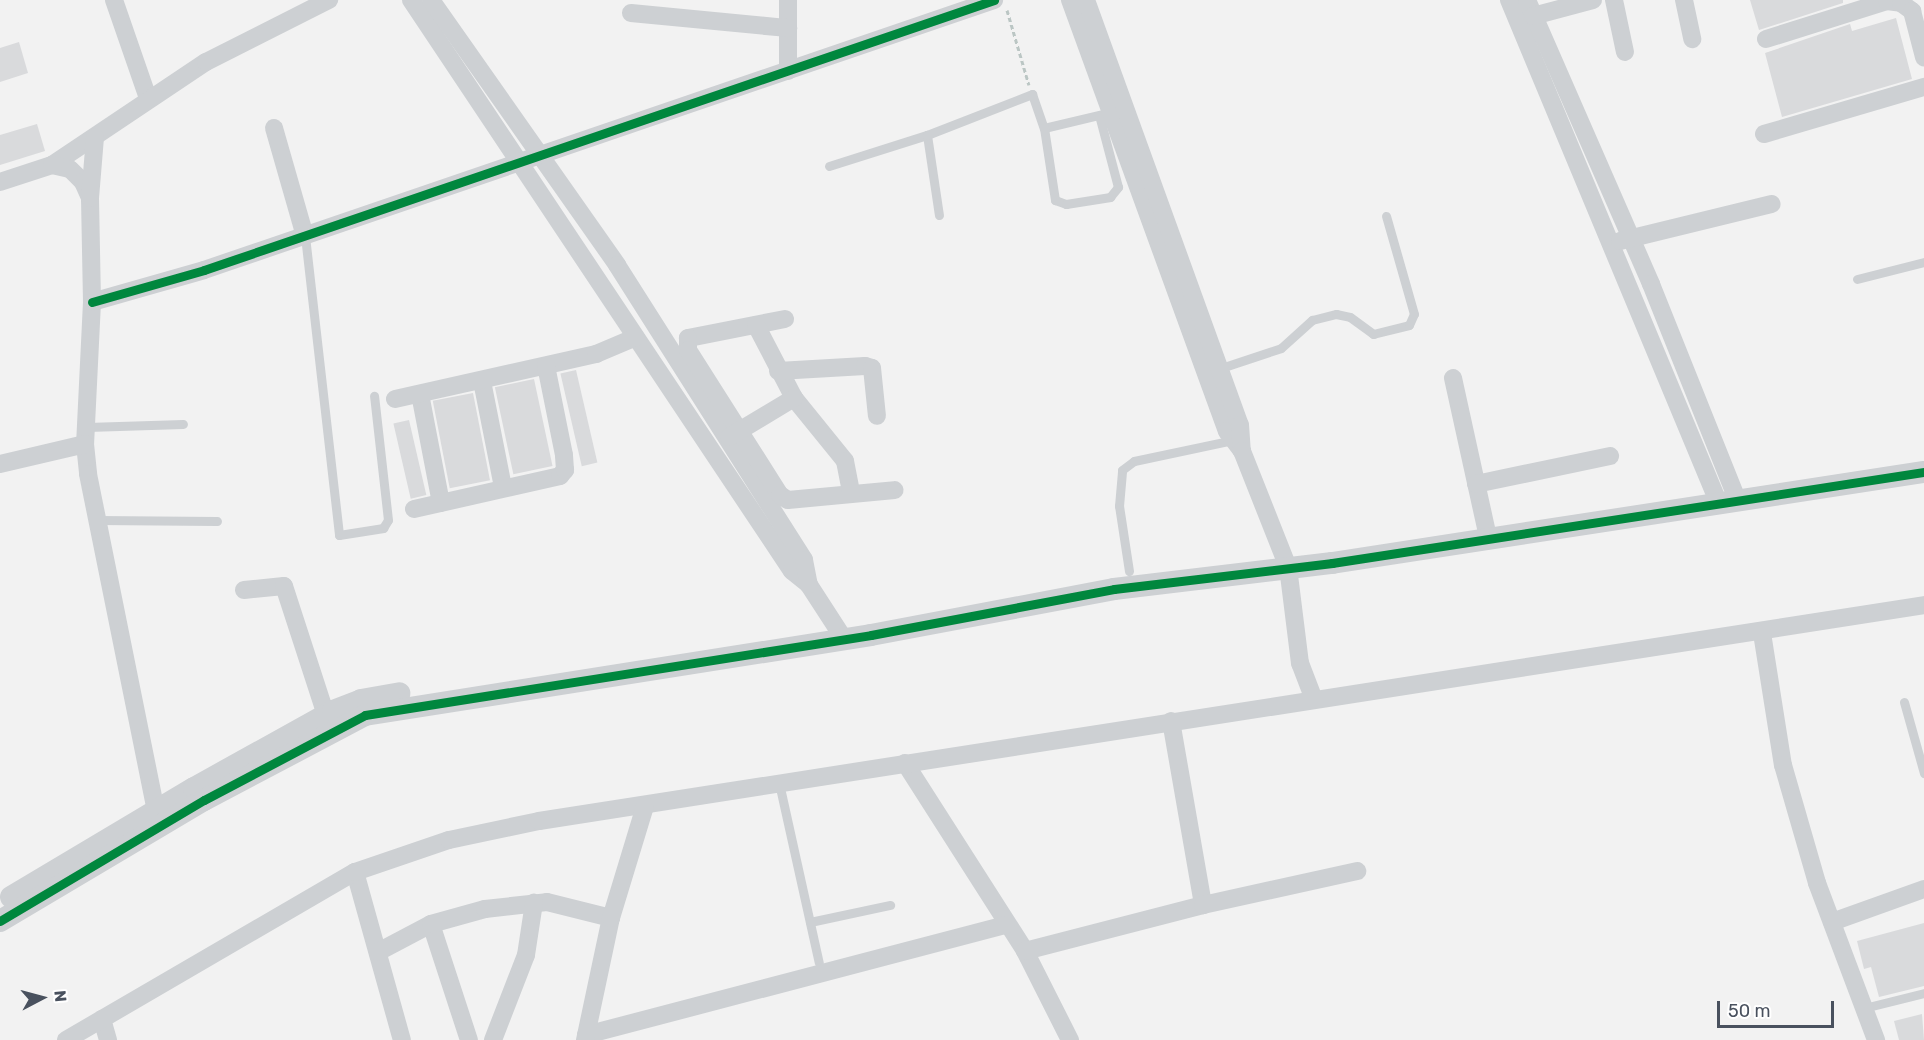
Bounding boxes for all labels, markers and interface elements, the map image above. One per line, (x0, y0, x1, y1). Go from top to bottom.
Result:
north arrow (12, 968, 72, 1028)
text: N (50, 989, 70, 1003)
scale bar (1720, 989, 1837, 1027)
text: 50 m (1728, 1000, 1771, 1022)

